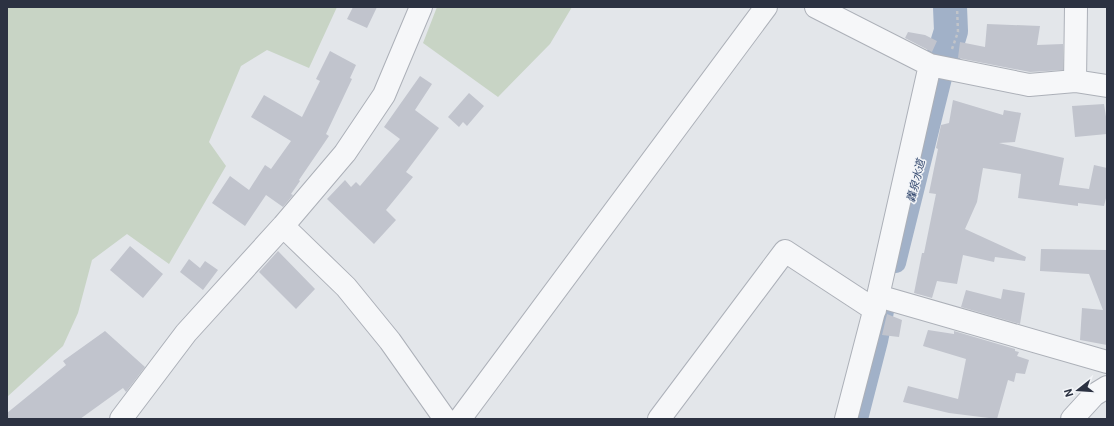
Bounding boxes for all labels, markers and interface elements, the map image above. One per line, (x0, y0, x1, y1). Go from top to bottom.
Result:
water label: 轟泉水道 (904, 156, 928, 204)
north arrow (1058, 370, 1098, 410)
text: N (1061, 387, 1076, 398)

